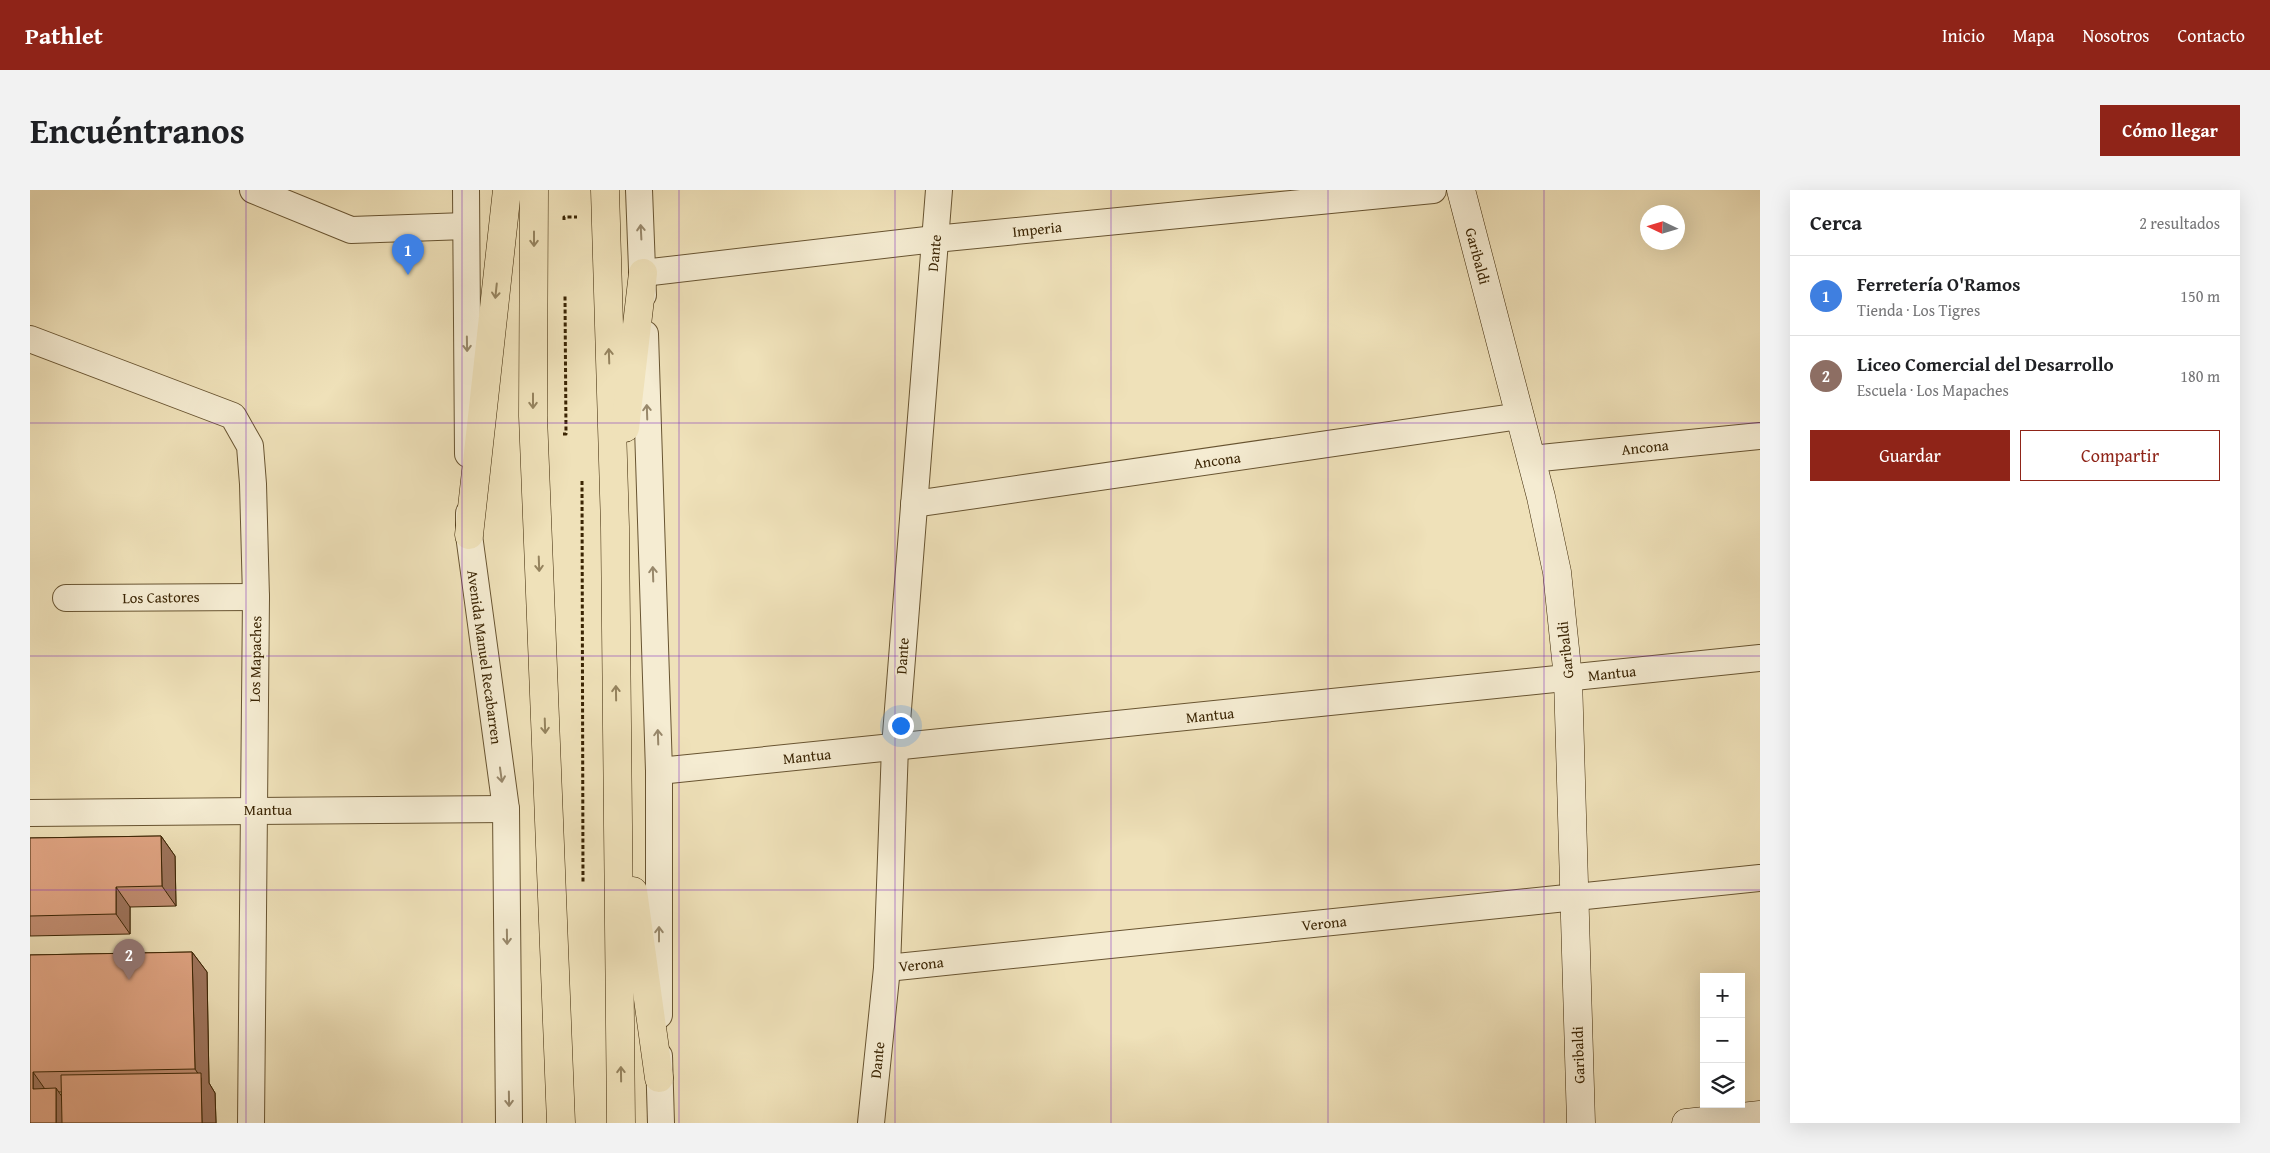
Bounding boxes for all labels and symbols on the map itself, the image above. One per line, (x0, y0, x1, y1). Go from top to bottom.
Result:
north arrow (1640, 205, 1685, 250)
street label: Imperia (1011, 216, 1063, 242)
one-way arrow (636, 224, 645, 240)
street label: Garibaldi (1460, 225, 1496, 287)
one-way arrow (529, 230, 539, 246)
pin: 1 (392, 234, 424, 275)
street label: Dante (922, 234, 946, 272)
one-way arrow (491, 282, 501, 298)
one-way arrow (462, 335, 472, 351)
one-way arrow (604, 348, 614, 364)
one-way arrow (528, 392, 538, 409)
one-way arrow (642, 404, 652, 420)
street label: Ancona (1620, 434, 1670, 460)
street label: Ancona (1192, 446, 1242, 474)
one-way arrow (534, 555, 543, 571)
one-way arrow (648, 567, 657, 583)
street label: Avenida Manuel Recabarren (462, 568, 508, 746)
street label: Los Castores (122, 586, 200, 608)
street label: Los Mapaches (244, 615, 266, 702)
street label: Garibaldi (1552, 620, 1578, 680)
street label: Dante (890, 637, 914, 675)
street label: Mantua (1587, 660, 1637, 686)
one-way arrow (611, 685, 621, 702)
street label: Mantua (1185, 702, 1235, 728)
your location (888, 713, 914, 739)
one-way arrow (541, 718, 550, 734)
one-way arrow (653, 729, 663, 746)
street label: Mantua (782, 743, 832, 769)
one-way arrow (497, 766, 507, 782)
street label: Mantua (244, 799, 292, 820)
street label: Verona (1300, 910, 1348, 936)
one-way arrow (654, 927, 664, 943)
one-way arrow (502, 928, 512, 944)
pin: 2 (113, 939, 145, 980)
street label: Verona (897, 951, 945, 977)
street label: Garibaldi (1567, 1026, 1589, 1084)
street label: Dante (865, 1041, 889, 1079)
one-way arrow (616, 1067, 626, 1083)
one-way arrow (504, 1090, 514, 1107)

